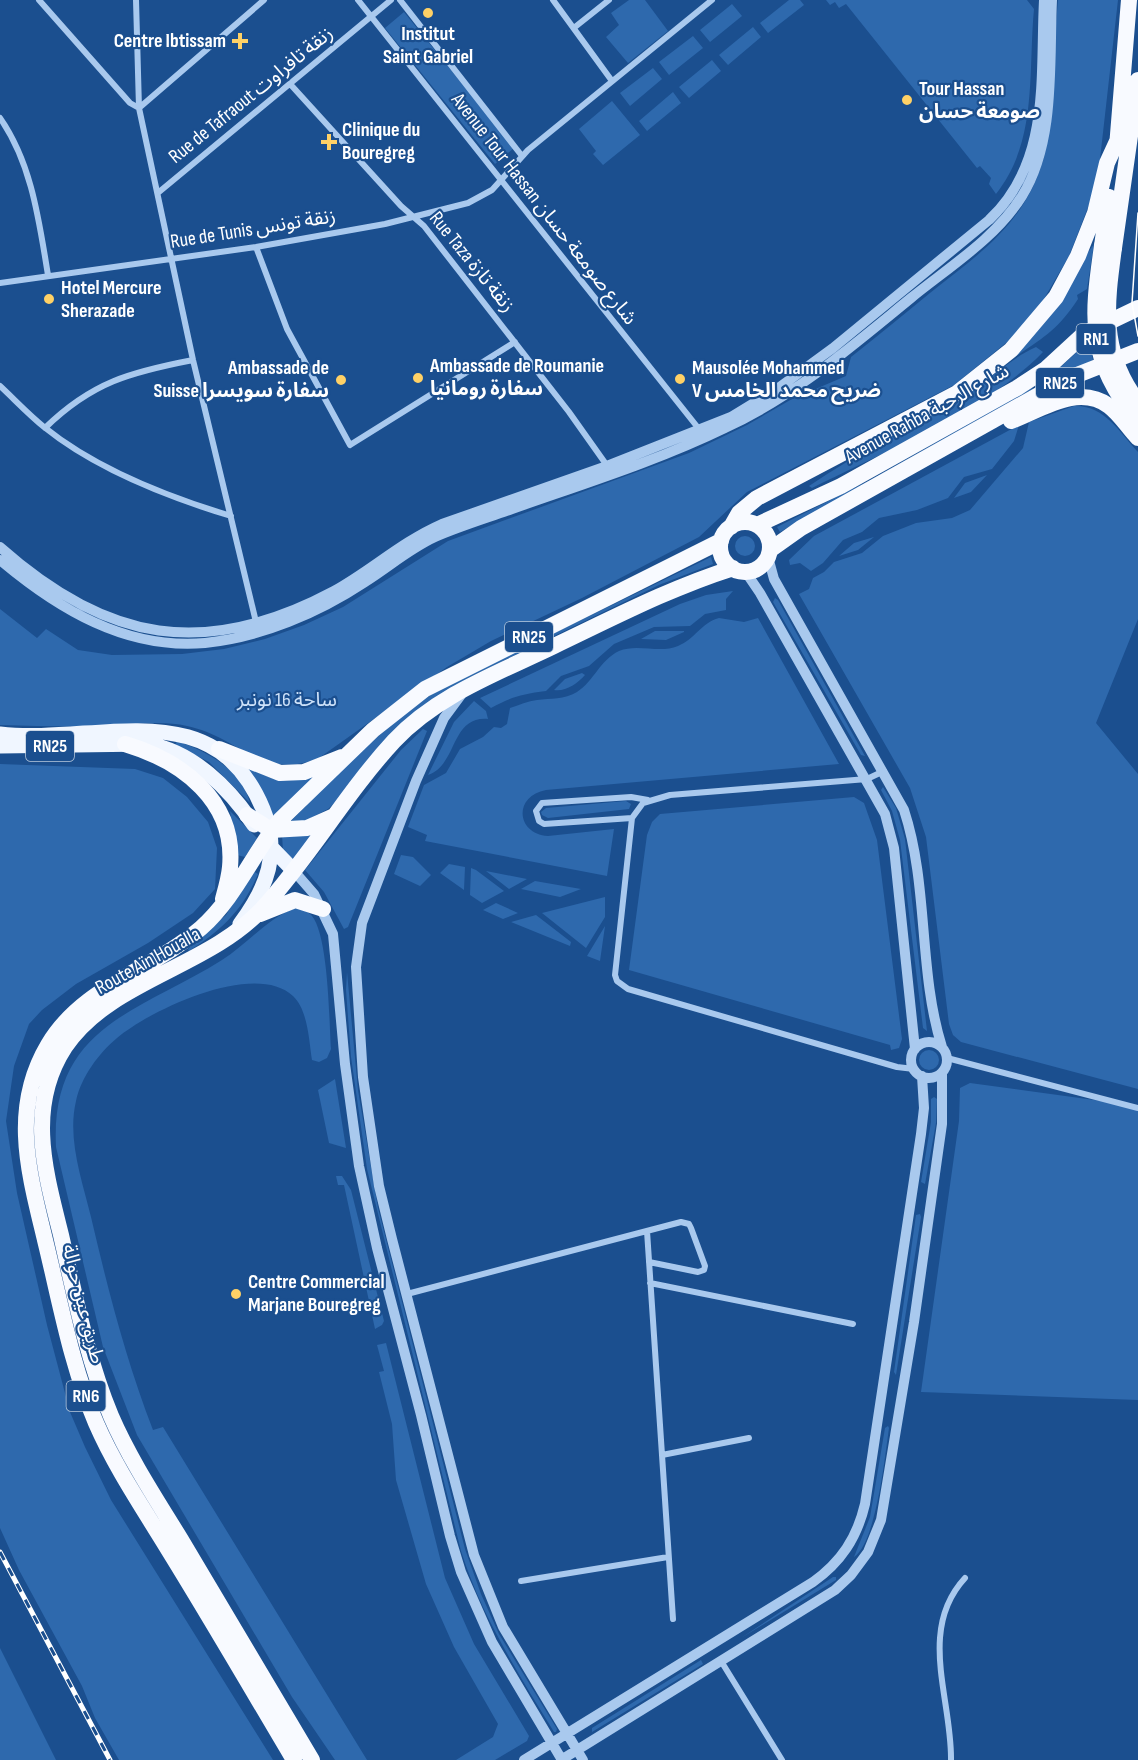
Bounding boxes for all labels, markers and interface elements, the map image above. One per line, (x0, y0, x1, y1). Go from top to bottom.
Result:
marker: Institut Saint Gabriel (421, 6, 435, 20)
street label: Rue de Tafraout زنقة تافراوت (164, 21, 338, 169)
place label: Institut Saint Gabriel (383, 22, 473, 69)
place label: Centre Ibtissam (114, 29, 226, 53)
marker: Centre Ibtissam (231, 32, 249, 50)
place label: Tour Hassan صومعة حسان (919, 77, 1040, 124)
street label: Avenue Tour Hassan شارع صومعة حسان (444, 88, 642, 331)
marker: Tour Hassan صومعة حسان (900, 93, 914, 107)
place label: Clinique du Bouregreg (342, 118, 420, 165)
marker: Clinique du Bouregreg (320, 133, 338, 151)
street label: Rue de Tunis زنقة تونس (169, 204, 337, 254)
street label: Rue Taza زنقة تازة (424, 207, 520, 317)
place label: Hotel Mercure Sherazade (61, 276, 161, 323)
marker: Hotel Mercure Sherazade (42, 292, 56, 306)
road number: RN1 (1076, 324, 1116, 354)
place label: Ambassade de Roumanie سفارة رومانيا (429, 354, 604, 401)
place label: Ambassade de Suisse سفارة سويسرا (153, 356, 329, 403)
place label: Mausolée Mohammed V ضريح محمد الخامس (692, 356, 881, 405)
street label: Avenue Rahba شارع الرحبة (840, 359, 1014, 471)
road number: RN25 (1036, 368, 1084, 398)
marker: Ambassade de Roumanie سفارة رومانيا (411, 371, 425, 385)
marker: Mausolée Mohammed V ضريح محمد الخامس (673, 372, 687, 386)
marker: Ambassade de Suisse سفارة سويسرا (334, 373, 348, 387)
road number: RN25 (505, 622, 553, 652)
park label: ساحة 16 نونبر (236, 688, 337, 712)
road number: RN25 (26, 731, 74, 761)
street label: Route Aïn Houalla (91, 922, 205, 1000)
street label: طريق عين حوالة (57, 1242, 109, 1366)
place label: Centre Commercial Marjane Bouregreg (248, 1270, 384, 1317)
marker: Centre Commercial Marjane Bouregreg (229, 1287, 243, 1301)
road number: RN6 (66, 1381, 106, 1411)

